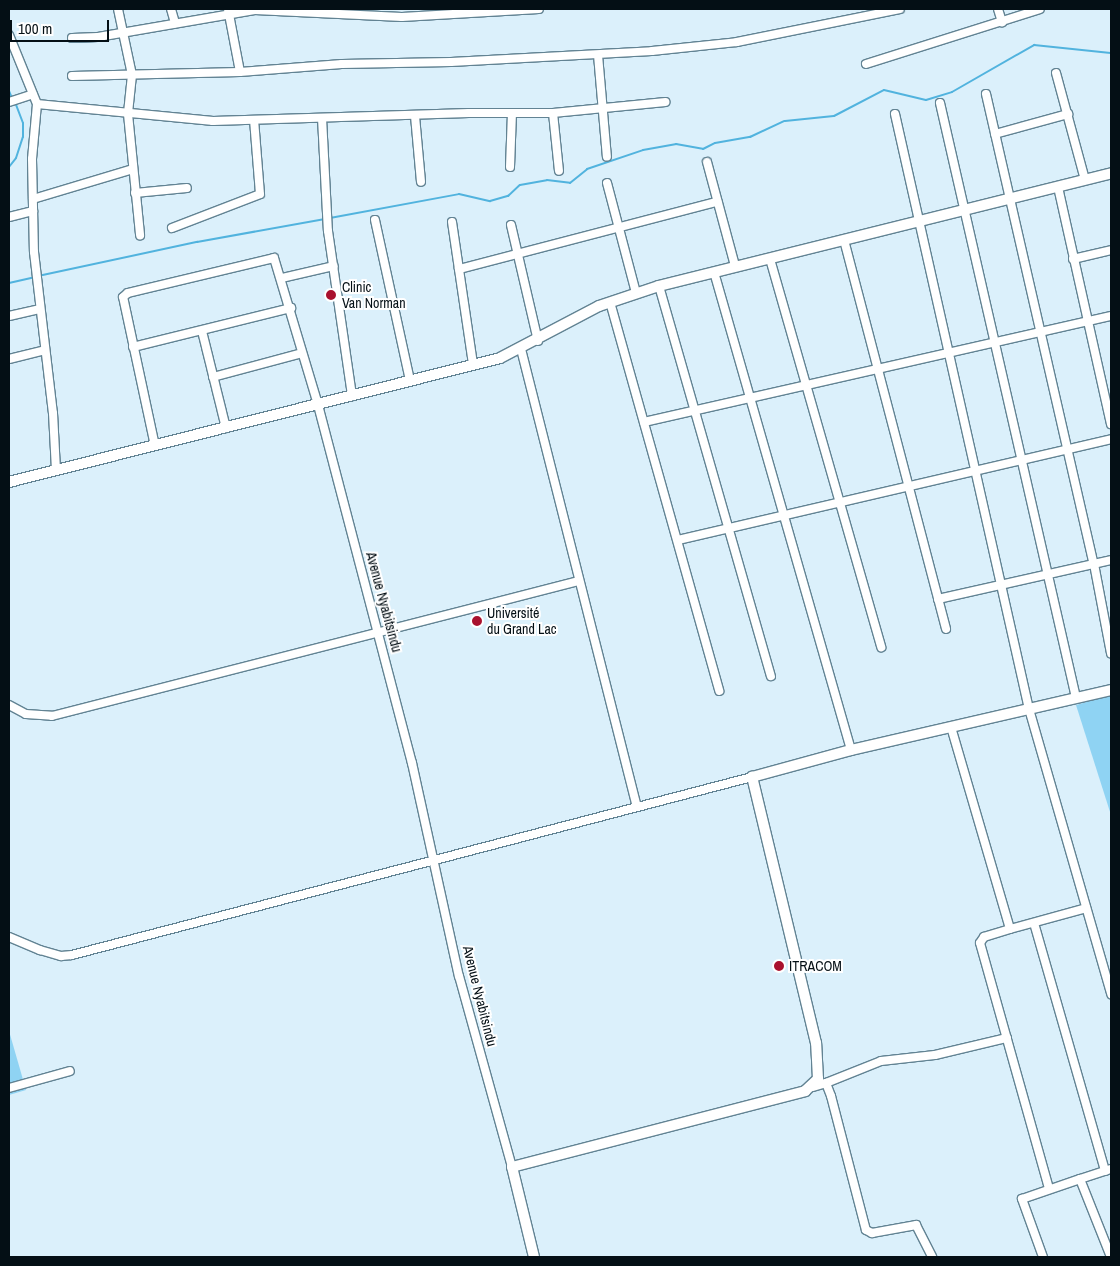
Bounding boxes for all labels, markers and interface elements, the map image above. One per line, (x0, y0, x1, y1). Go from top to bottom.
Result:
scale bar (12, 10, 111, 42)
text: 100 m (18, 18, 52, 39)
place label: Clinic Van Norman (342, 279, 406, 312)
marker: Clinic Van Norman (324, 288, 338, 302)
street label: Avenue Nyabitsindu (363, 550, 405, 654)
place label: Université du Grand Lac (487, 605, 557, 638)
marker: Université du Grand Lac (471, 615, 483, 627)
street label: Avenue Nyabitsindu (459, 944, 501, 1048)
place label: ITRACOM (789, 958, 842, 974)
marker: ITRACOM (773, 960, 785, 972)

